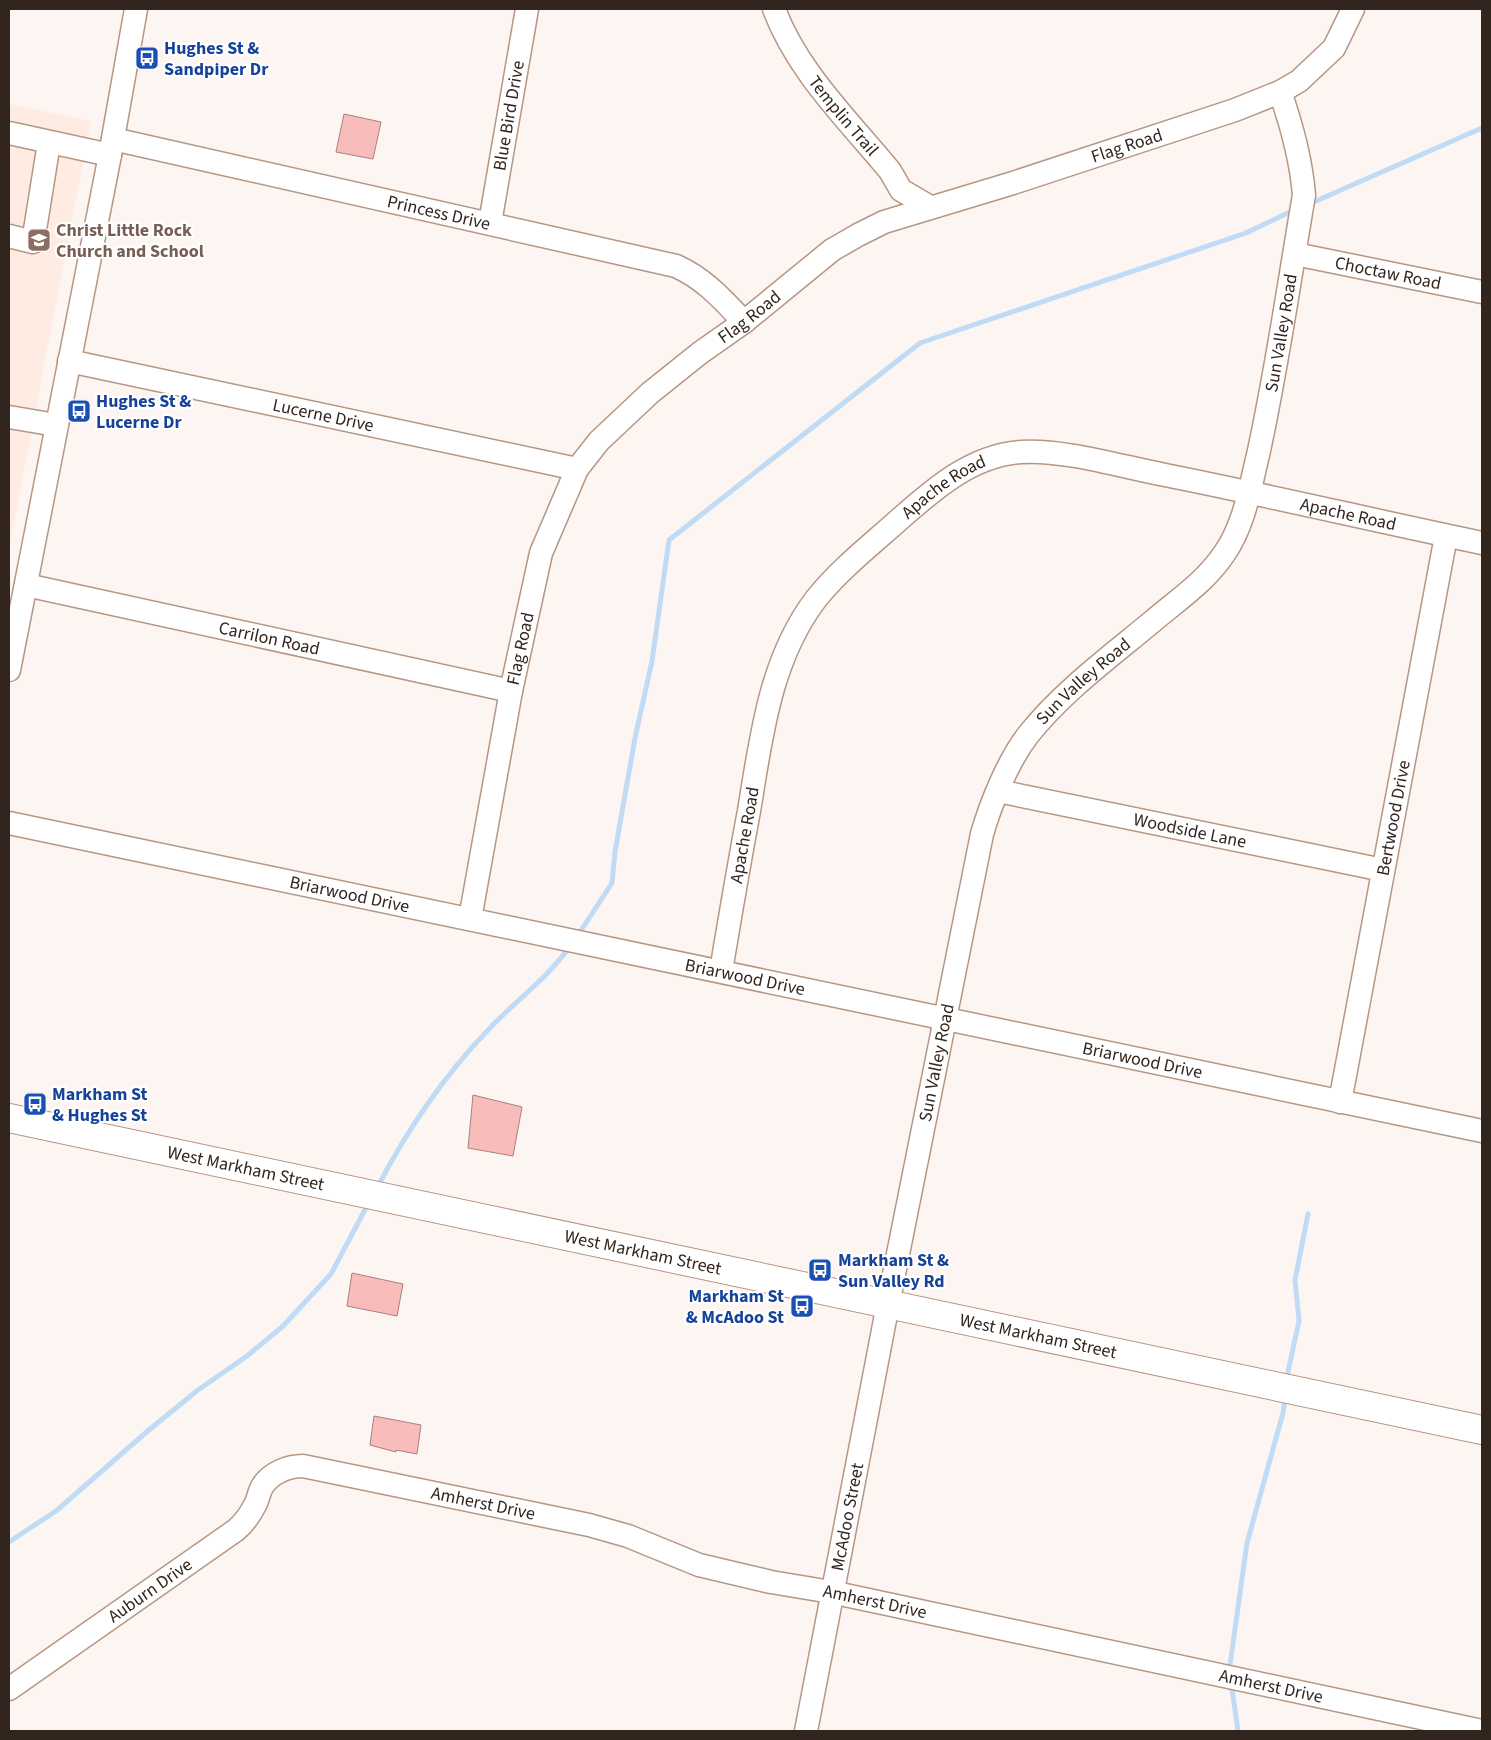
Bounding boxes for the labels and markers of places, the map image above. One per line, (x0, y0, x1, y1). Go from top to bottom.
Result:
place label: Hughes St & Sandpiper Dr (164, 36, 269, 82)
bus stop icon: Hughes St & Sandpiper Dr (134, 45, 160, 71)
place label: Christ Little Rock Church and School (56, 218, 204, 264)
school or university icon: Christ Little Rock Church and School (26, 227, 52, 253)
place label: Hughes St & Lucerne Dr (96, 389, 191, 435)
bus stop icon: Hughes St & Lucerne Dr (66, 398, 92, 424)
place label: Markham St & Hughes St (52, 1082, 148, 1128)
bus stop icon: Markham St & Hughes St (22, 1091, 48, 1117)
place label: Markham St & Sun Valley Rd (838, 1248, 949, 1294)
bus stop icon: Markham St & Sun Valley Rd (807, 1257, 833, 1283)
place label: Markham St & McAdoo St (686, 1284, 784, 1330)
bus stop icon: Markham St & McAdoo St (789, 1293, 815, 1319)

